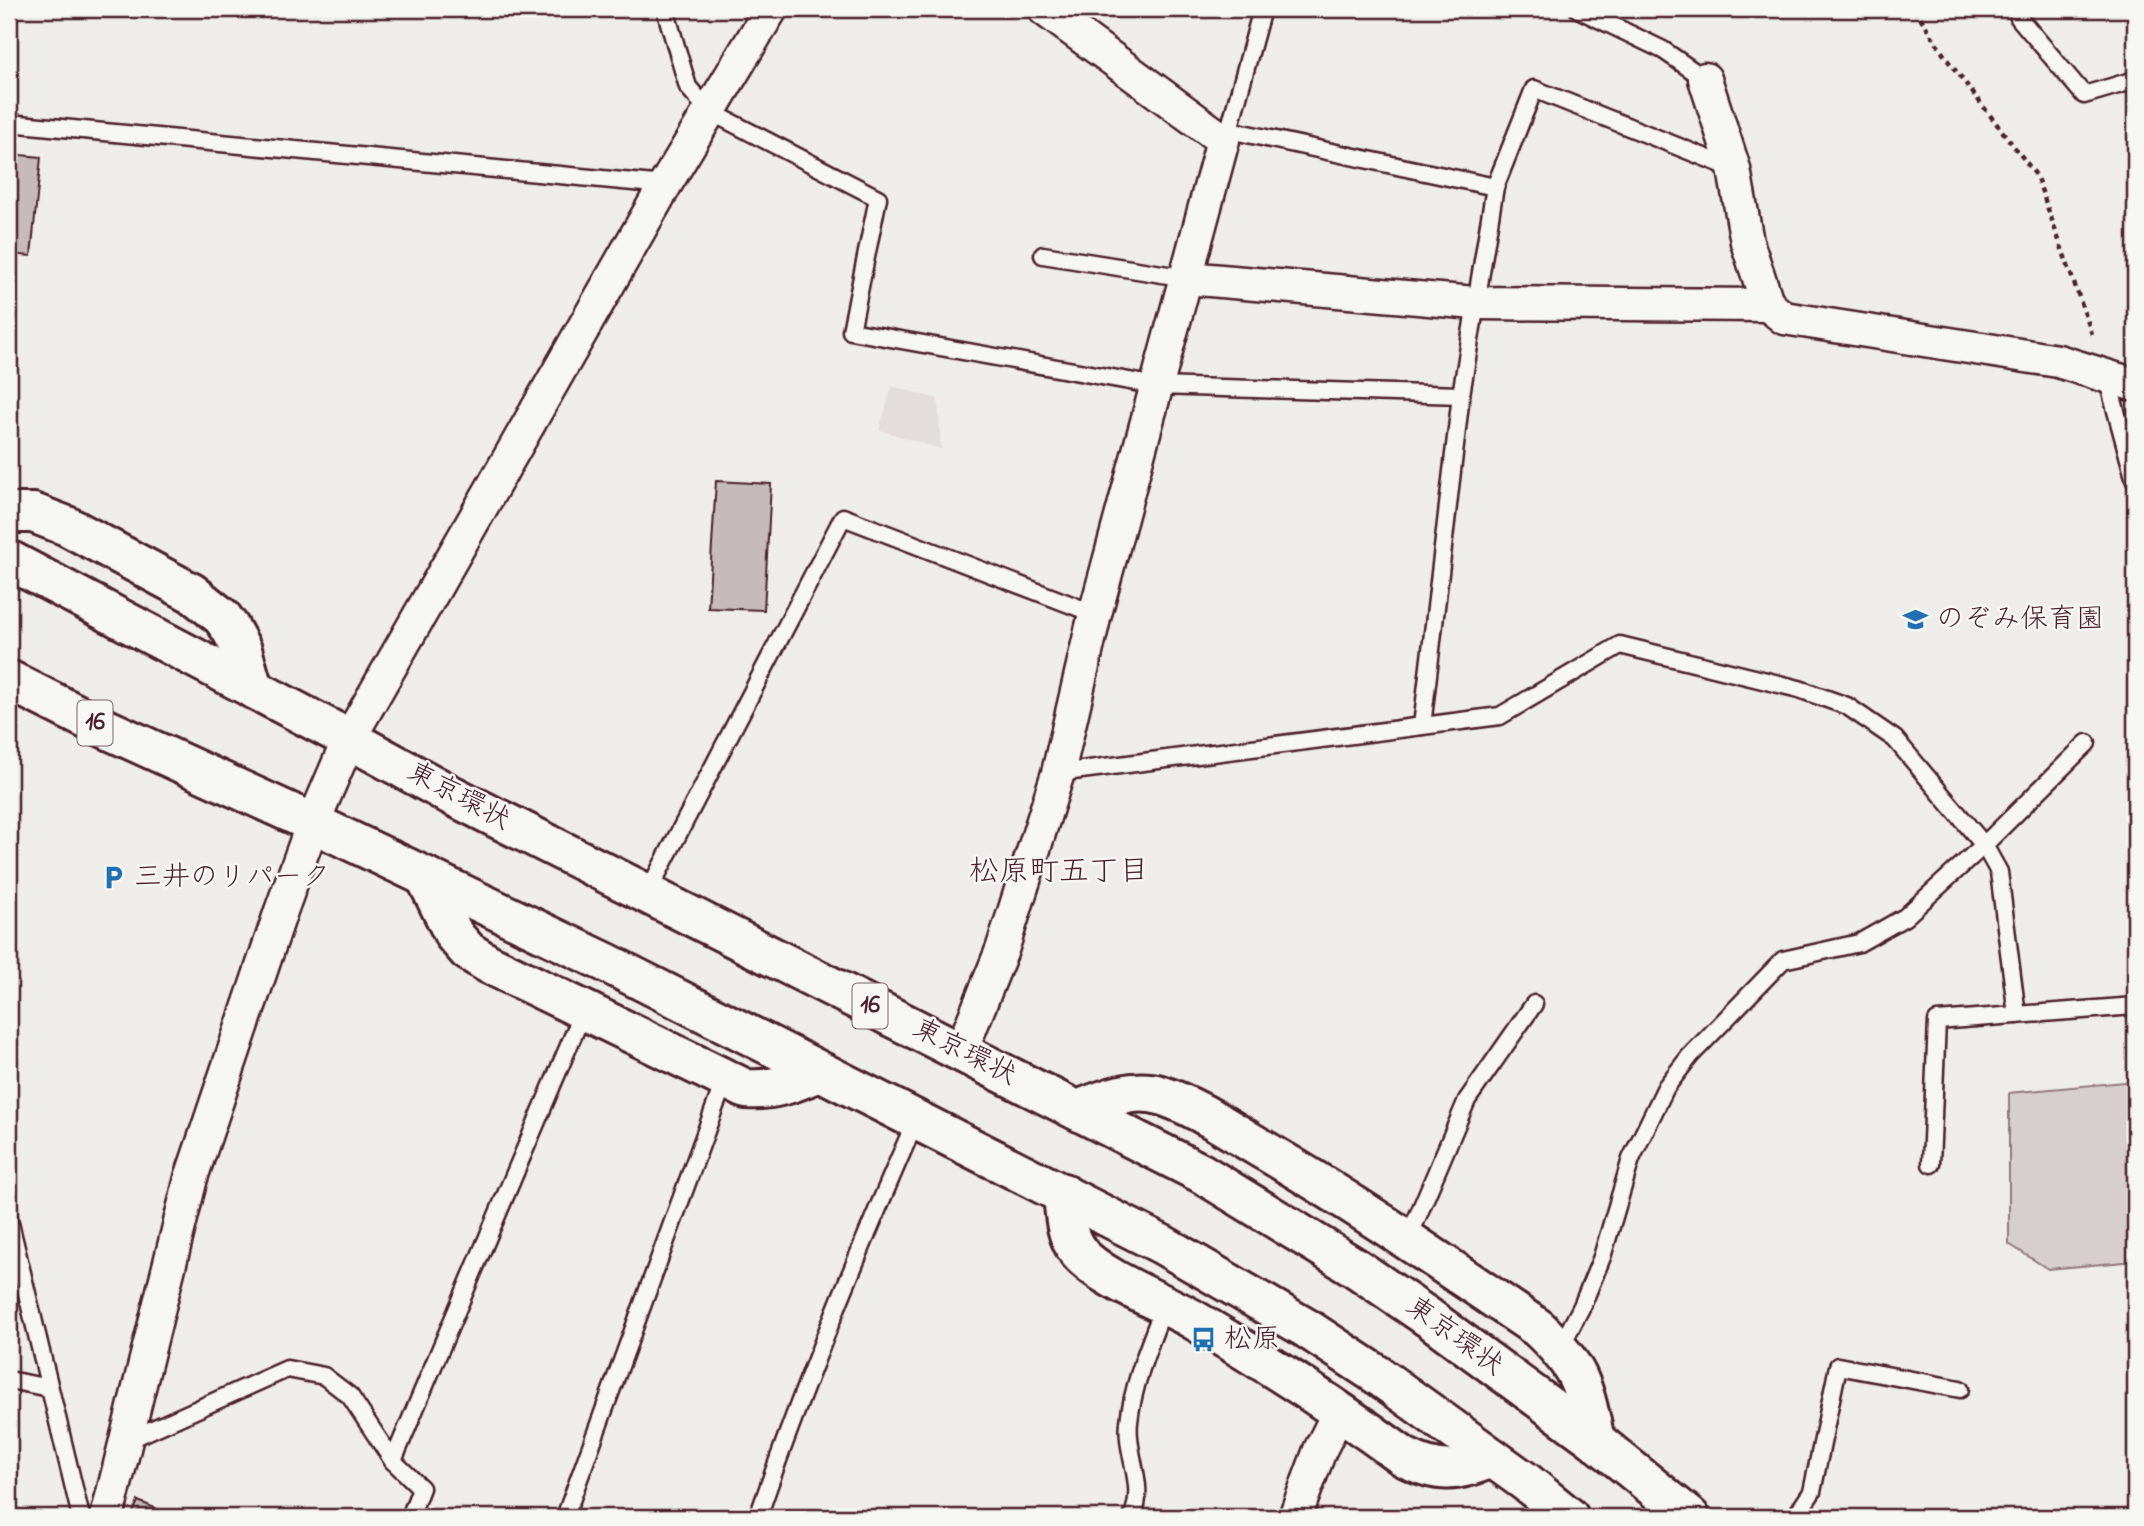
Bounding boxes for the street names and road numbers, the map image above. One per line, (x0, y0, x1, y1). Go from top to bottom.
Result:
road number: 16 (78, 701, 112, 746)
street label: 東京環状 (399, 753, 517, 841)
road number: 16 (852, 984, 888, 1028)
street label: 東京環状 (905, 1009, 1023, 1097)
street label: 東京環状 (1397, 1287, 1511, 1387)

